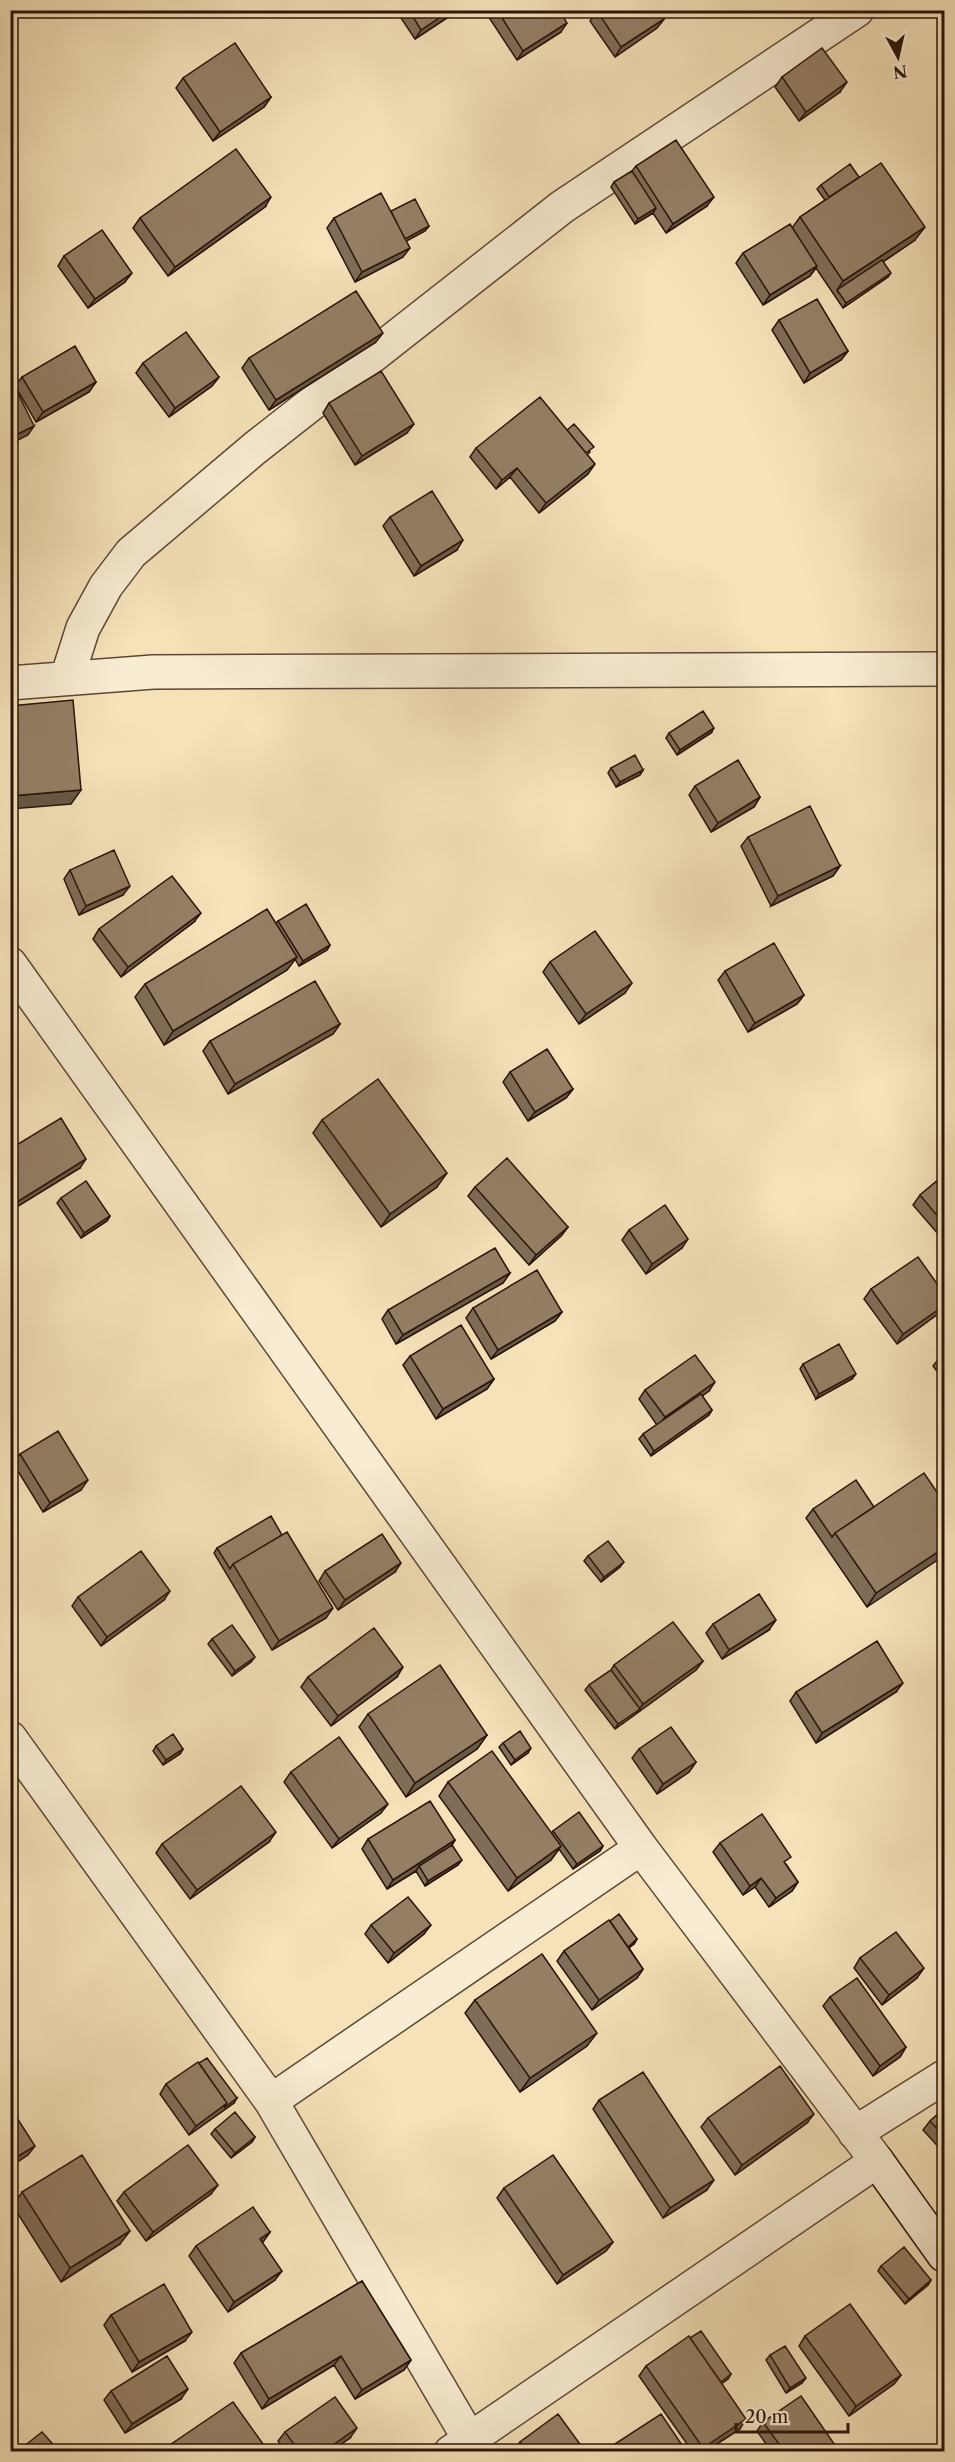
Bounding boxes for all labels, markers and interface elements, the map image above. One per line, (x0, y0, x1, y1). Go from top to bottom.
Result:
north arrow (868, 27, 928, 87)
text: N (892, 61, 908, 83)
scale bar (736, 2396, 848, 2434)
text: 20 m (745, 2406, 789, 2428)

